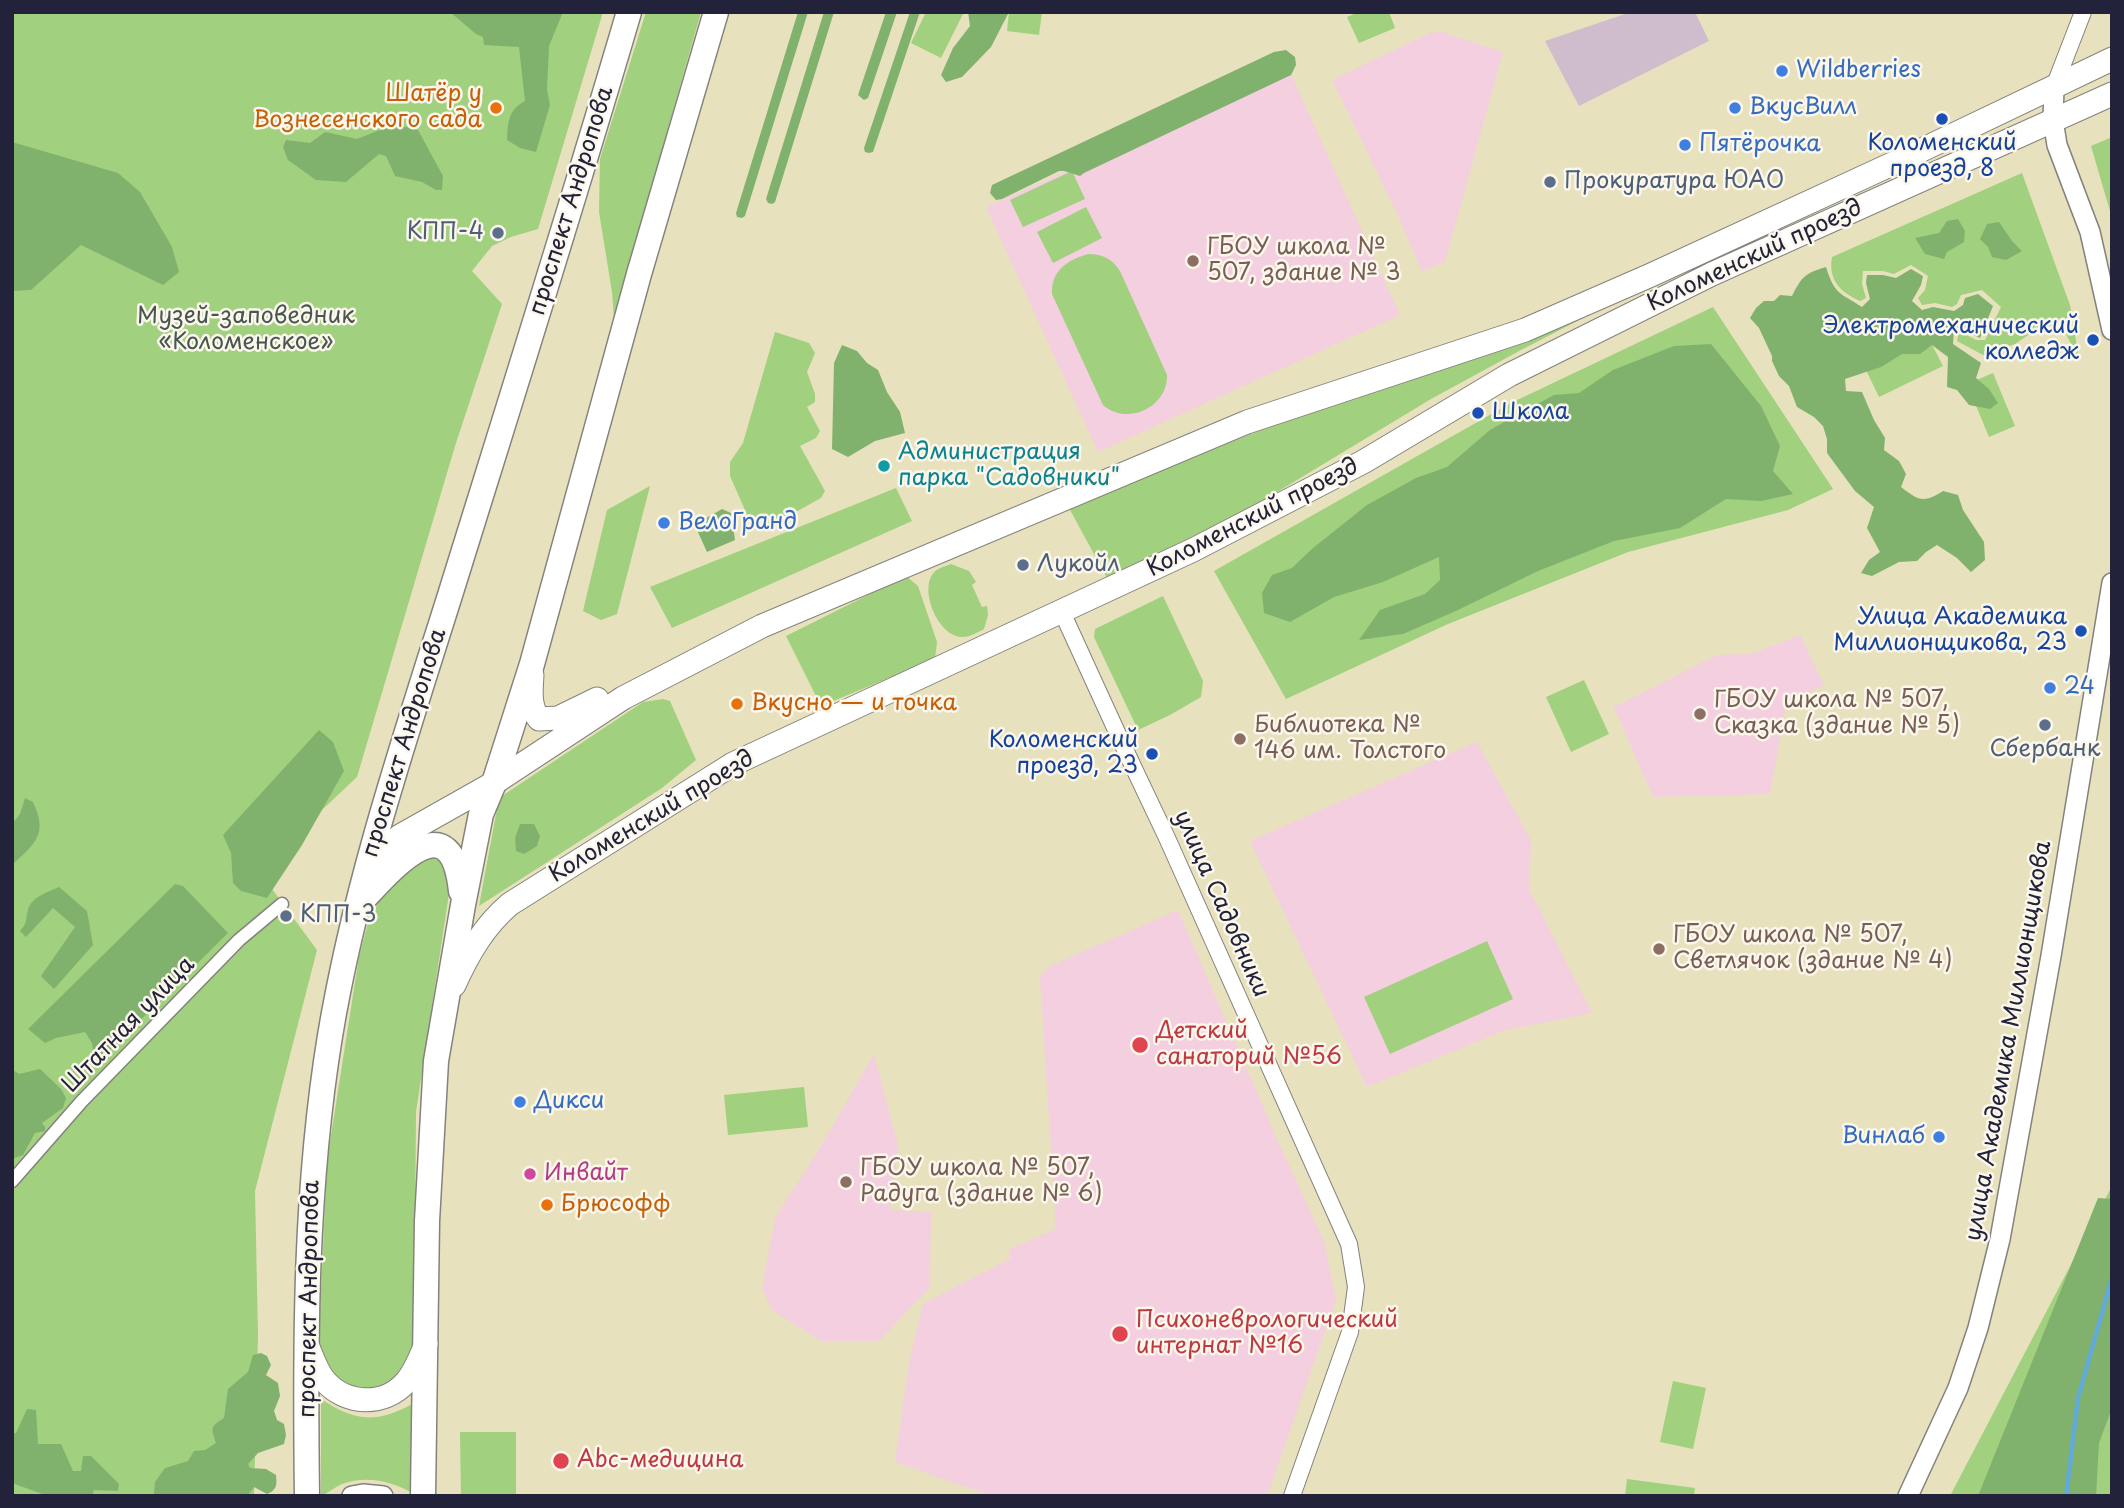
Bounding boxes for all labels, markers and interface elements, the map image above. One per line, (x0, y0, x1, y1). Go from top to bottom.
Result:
place label: Wildberries (1796, 57, 1921, 85)
marker: Wildberries (1774, 63, 1790, 79)
place label: Шатёр у Вознесенского сада (253, 81, 482, 135)
street label: проспект Андропова (524, 83, 620, 319)
place label: ВкусВилл (1749, 94, 1857, 122)
marker: Шатёр у Вознесенского сада (488, 100, 504, 116)
marker: ВкусВилл (1727, 100, 1743, 116)
marker: Коломенский проезд, 8 (1934, 111, 1950, 127)
place label: Коломенский проезд, 8 (1867, 130, 2017, 184)
place label: Пятёрочка (1699, 131, 1821, 159)
marker: Пятёрочка (1677, 137, 1693, 153)
place label: Прокуратура ЮАО (1564, 168, 1784, 196)
marker: Прокуратура ЮАО (1542, 174, 1558, 190)
street label: Коломенский проезд (1643, 194, 1867, 318)
place label: КПП-4 (407, 219, 484, 247)
marker: КПП-4 (490, 225, 506, 241)
place label: ГБОУ школа № 507, здание № 3 (1207, 234, 1400, 288)
marker: ГБОУ школа № 507, здание № 3 (1185, 253, 1201, 269)
park label: Музей-заповедник «Коломенское» (137, 303, 355, 357)
place label: Электромеханический колледж (1823, 313, 2079, 367)
marker: Электромеханический колледж (2085, 332, 2101, 348)
place label: Школа (1492, 399, 1569, 427)
marker: Школа (1470, 405, 1486, 421)
place label: Администрация парка "Садовники" (898, 439, 1120, 493)
street label: Коломенский проезд (1143, 453, 1363, 583)
marker: Администрация парка "Садовники" (876, 458, 892, 474)
place label: ВелоГранд (678, 509, 797, 537)
marker: ВелоГранд (656, 515, 672, 531)
place label: Лукойл (1037, 551, 1120, 579)
marker: Лукойл (1015, 557, 1031, 573)
place label: Улица Академика Миллионщикова, 23 (1833, 604, 2067, 658)
marker: Улица Академика Миллионщикова, 23 (2073, 623, 2089, 639)
street label: проспект Андропова (357, 625, 453, 861)
place label: 24 (2064, 674, 2095, 702)
marker: 24 (2042, 680, 2058, 696)
place label: ГБОУ школа № 507, Сказка (здание № 5) (1714, 687, 1960, 741)
place label: Вкусно — и точка (751, 690, 957, 718)
marker: Вкусно — и точка (729, 696, 745, 712)
marker: ГБОУ школа № 507, Сказка (здание № 5) (1692, 706, 1708, 722)
place label: Библиотека № 146 им. Толстого (1254, 712, 1446, 766)
marker: Сбербанк (2037, 717, 2053, 733)
place label: Коломенский проезд, 23 (989, 727, 1138, 781)
marker: Библиотека № 146 им. Толстого (1232, 731, 1248, 747)
place label: Сбербанк (1990, 736, 2100, 764)
street label: Коломенский проезд (545, 745, 759, 889)
marker: Коломенский проезд, 23 (1144, 746, 1160, 762)
street label: улица Садовники (1167, 806, 1275, 1002)
street label: улица Академика Миллионщикова (1960, 839, 2058, 1243)
place label: КПП-3 (300, 902, 376, 930)
marker: КПП-3 (278, 908, 294, 924)
place label: ГБОУ школа № 507, Светлячок (здание № 4) (1673, 922, 1952, 976)
marker: ГБОУ школа № 507, Светлячок (здание № 4) (1651, 941, 1667, 957)
street label: Штатная улица (57, 951, 201, 1099)
place label: Детский санаторий №56 (1156, 1018, 1342, 1072)
marker: Детский санаторий №56 (1130, 1035, 1150, 1055)
place label: Дикси (534, 1088, 604, 1116)
marker: Дикси (512, 1094, 528, 1110)
place label: Винлаб (1842, 1123, 1925, 1151)
marker: Винлаб (1931, 1129, 1947, 1145)
place label: ГБОУ школа № 507, Радуга (здание № 6) (860, 1155, 1102, 1209)
place label: Инвайт (544, 1160, 628, 1188)
marker: Инвайт (522, 1166, 538, 1182)
marker: ГБОУ школа № 507, Радуга (здание № 6) (838, 1174, 854, 1190)
street label: проспект Андропова (294, 1180, 326, 1418)
place label: Брюсофф (561, 1191, 670, 1219)
marker: Брюсофф (539, 1197, 555, 1213)
place label: Психоневрологический интернат №16 (1136, 1307, 1398, 1361)
marker: Психоневрологический интернат №16 (1110, 1324, 1130, 1344)
place label: Abc-медицина (577, 1447, 743, 1475)
marker: Abc-медицина (551, 1451, 571, 1471)

